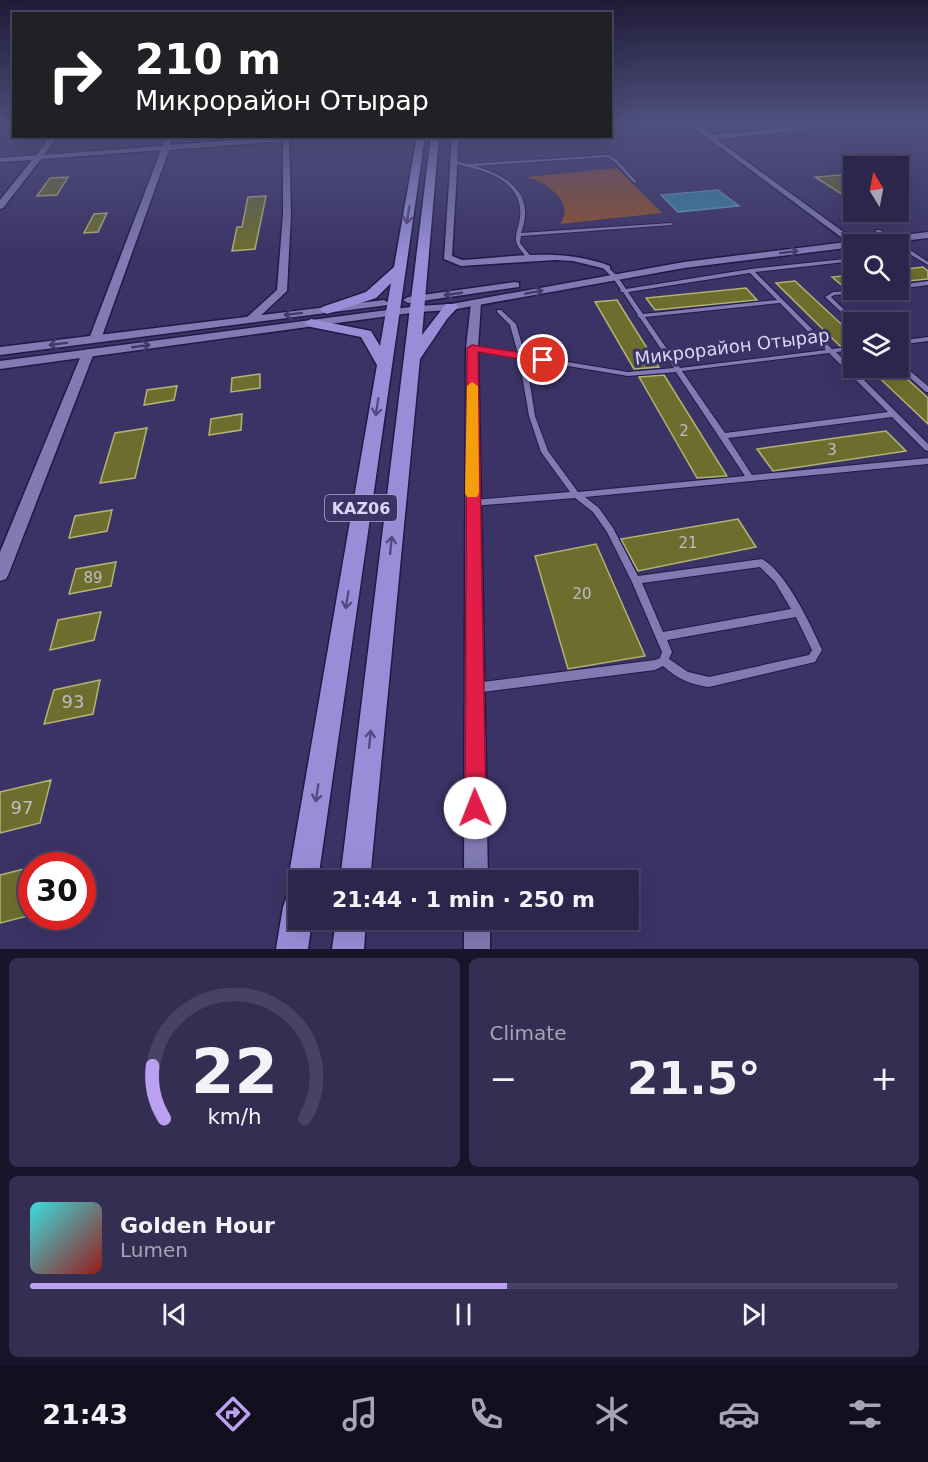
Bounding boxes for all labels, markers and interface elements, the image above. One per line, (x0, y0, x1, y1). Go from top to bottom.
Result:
text: 210 m (135, 35, 281, 84)
icon: right (36, 36, 114, 114)
text: Микрорайон Отырар (135, 85, 429, 116)
north arrow (843, 156, 909, 222)
map controls (843, 156, 909, 378)
one-way arrow (403, 205, 414, 224)
button: search (843, 234, 909, 300)
one-way arrow (778, 246, 798, 257)
one-way arrow (523, 286, 543, 297)
one-way arrow (444, 289, 464, 300)
one-way arrow (284, 308, 304, 319)
button: layers (843, 312, 909, 378)
street label: Микрорайон Отырар (633, 324, 830, 369)
pin (517, 334, 568, 385)
one-way arrow (49, 338, 69, 349)
one-way arrow (131, 341, 151, 352)
icon: arrive (526, 343, 559, 376)
one-way arrow (372, 397, 383, 417)
house number: 2 (679, 422, 689, 440)
house number: 3 (827, 441, 837, 459)
road number: KАZ06 (325, 495, 397, 521)
house number: 21 (678, 534, 698, 552)
one-way arrow (386, 536, 397, 555)
house number: 89 (83, 569, 103, 587)
house number: 20 (572, 585, 592, 603)
one-way arrow (341, 590, 352, 609)
house number: 93 (62, 691, 84, 712)
one-way arrow (365, 729, 376, 749)
position arrow (443, 776, 507, 840)
one-way arrow (311, 782, 322, 802)
house number: 97 (11, 797, 33, 818)
speed limit sign: 30 (18, 852, 96, 930)
text: 21:44 · 1 min · 250 m (332, 887, 595, 912)
text: Climate (490, 1021, 566, 1045)
text: 22 (191, 1035, 278, 1108)
text: 21.5° (627, 1052, 761, 1105)
text: − (490, 1059, 517, 1098)
text: + (870, 1059, 898, 1098)
text: km/h (207, 1105, 261, 1130)
text: Golden Hour (120, 1213, 275, 1238)
text: Lumen (120, 1238, 188, 1262)
icon: previous (158, 1298, 191, 1331)
icon: pause (447, 1298, 480, 1331)
icon: next (737, 1298, 770, 1331)
icon: directions (212, 1393, 254, 1435)
icon: music (339, 1393, 381, 1435)
icon: phone (465, 1393, 507, 1435)
icon: climate (591, 1393, 633, 1435)
icon: car (718, 1393, 760, 1435)
icon: filters (844, 1393, 886, 1435)
text: 21:43 (42, 1399, 128, 1430)

